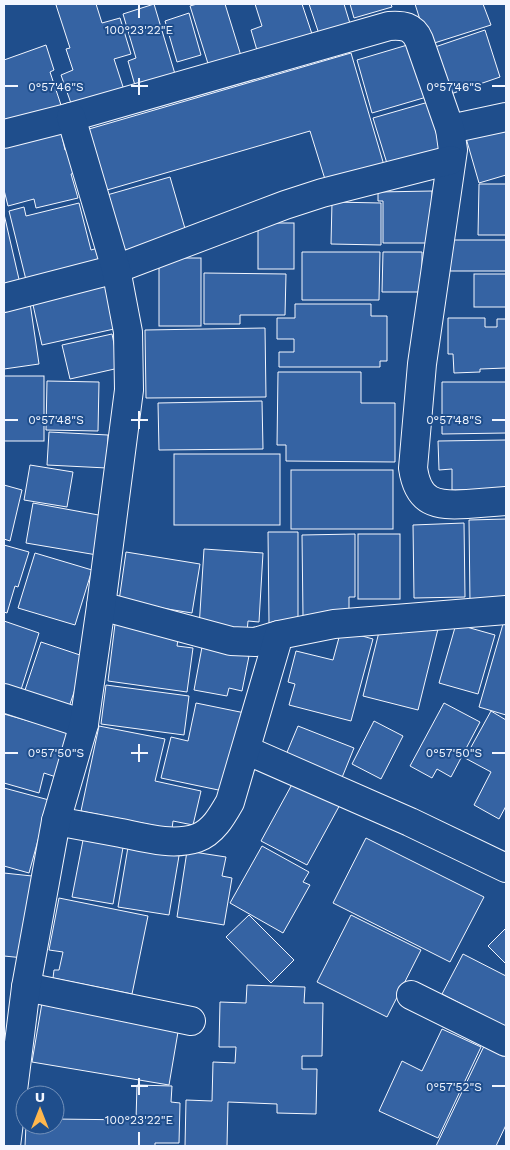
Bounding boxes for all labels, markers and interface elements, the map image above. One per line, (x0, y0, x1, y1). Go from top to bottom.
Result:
text: 100°23'22"E (105, 23, 174, 37)
text: 0°57'46"S (28, 80, 84, 94)
text: 0°57'46"S (426, 80, 482, 94)
text: 0°57'48"S (28, 413, 84, 427)
text: 0°57'48"S (426, 413, 482, 427)
text: 0°57'50"S (28, 746, 84, 760)
text: 0°57'50"S (426, 746, 482, 760)
text: 0°57'52"S (426, 1080, 482, 1094)
north arrow (15, 1085, 65, 1135)
text: U (35, 1089, 45, 1105)
text: 100°23'22"E (105, 1113, 174, 1127)

